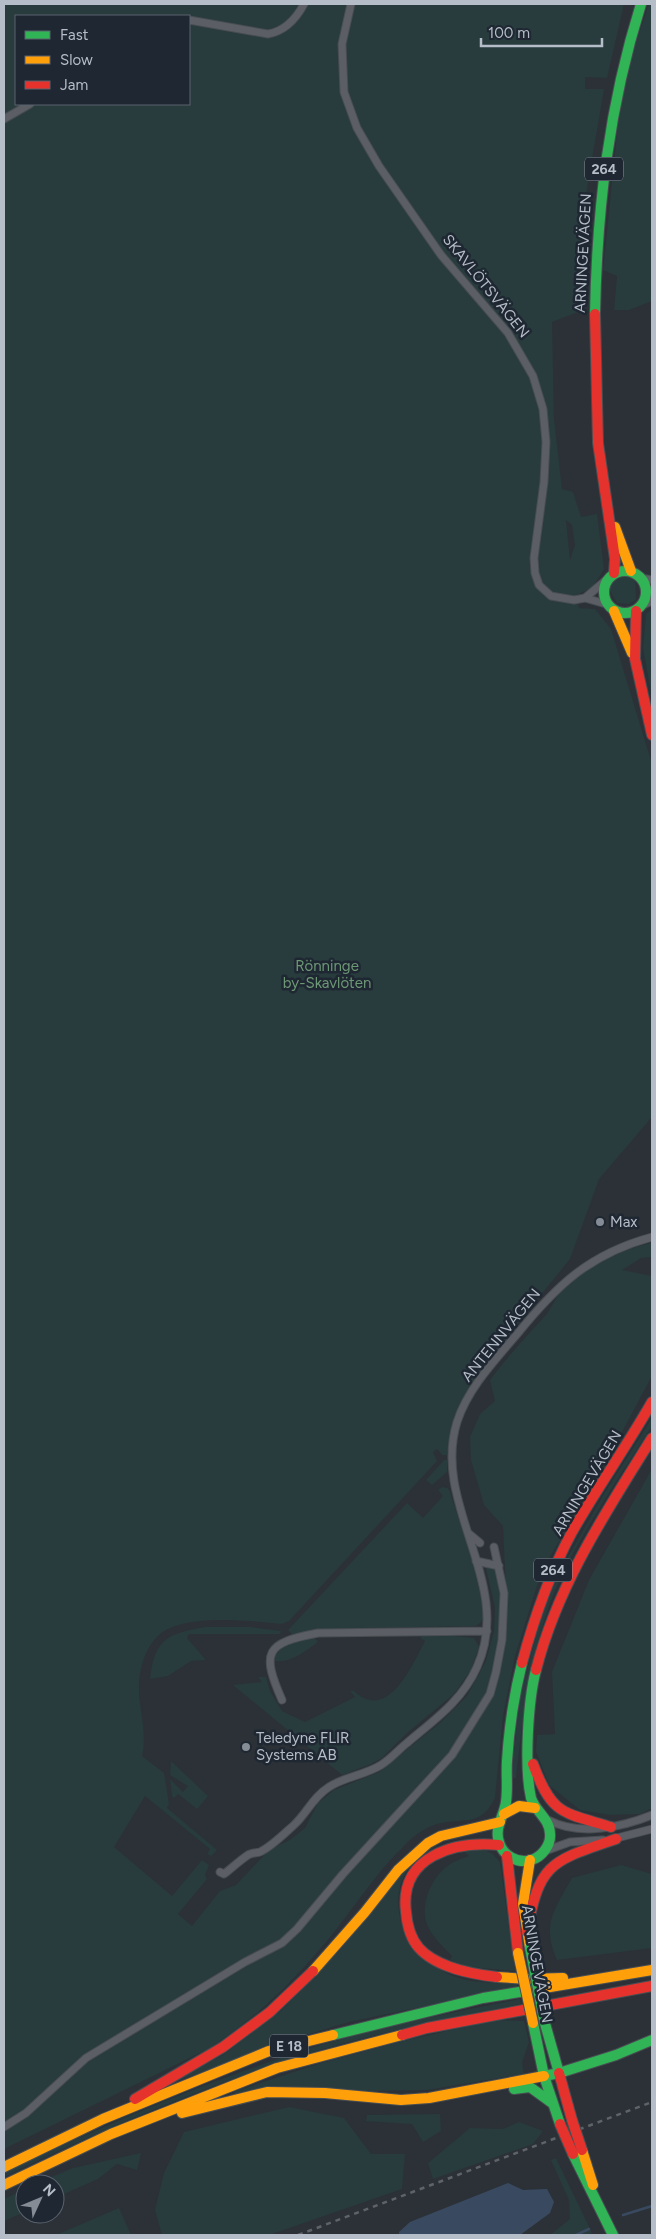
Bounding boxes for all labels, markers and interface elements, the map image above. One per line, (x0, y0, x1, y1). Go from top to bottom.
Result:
legend (15, 15, 190, 105)
scale bar (481, 15, 602, 47)
text: 100 m (488, 24, 530, 42)
text: Fast (60, 26, 89, 44)
text: Slow (60, 51, 93, 69)
text: Jam (60, 76, 88, 94)
road number: 264 (585, 157, 623, 180)
street label: ARNINGEVÄGEN (571, 193, 595, 313)
street label: SKAVLÖTSVÄGEN (439, 231, 533, 341)
park label: Rönninge by-Skavlöten (283, 957, 371, 992)
place label: Max (610, 1213, 637, 1231)
marker: Max (594, 1216, 606, 1228)
street label: ANTENNVÄGEN (458, 1285, 544, 1385)
street label: ARNINGEVÄGEN (548, 1427, 626, 1539)
road number: 264 (534, 1558, 572, 1582)
place label: Teledyne FLIR Systems AB (256, 1729, 349, 1764)
marker: Teledyne FLIR Systems AB (240, 1741, 252, 1753)
street label: ARNINGEVÄGEN (518, 1904, 556, 2024)
road number: E 18 (270, 2034, 308, 2058)
north arrow (15, 2174, 65, 2224)
text: N (39, 2181, 59, 2200)

